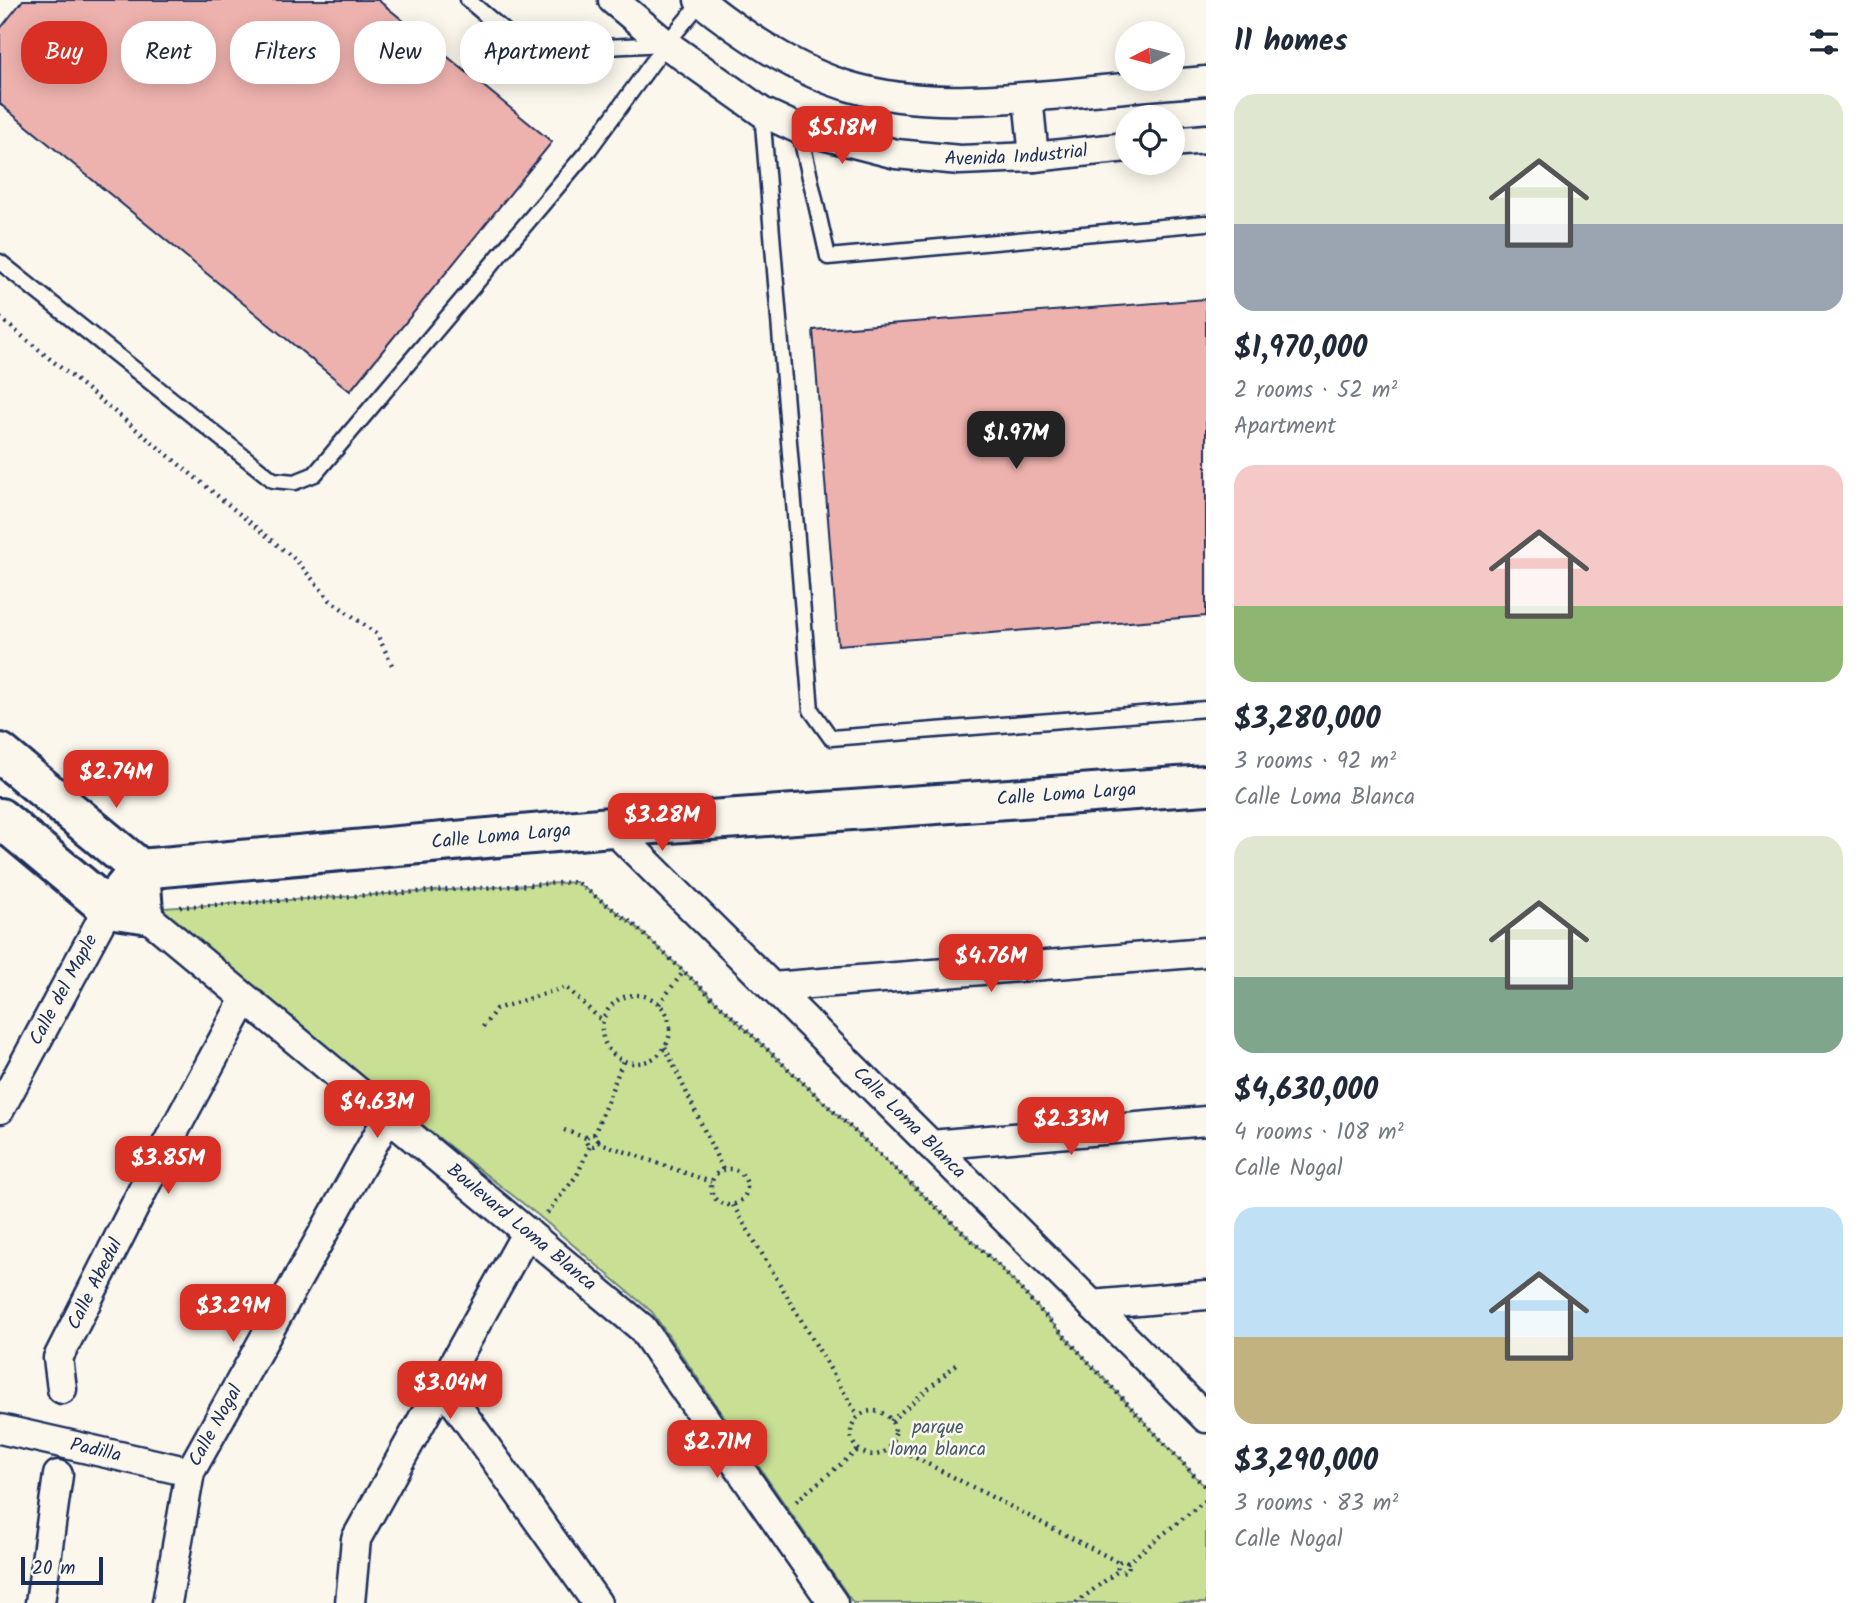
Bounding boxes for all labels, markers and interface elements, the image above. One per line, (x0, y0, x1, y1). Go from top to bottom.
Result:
text: 11 homes (1234, 18, 1347, 66)
chip: Buy (21, 21, 107, 84)
chip: Rent (121, 21, 216, 84)
chip: Filters (230, 21, 340, 84)
chip: New (354, 21, 446, 84)
chip: Apartment (460, 21, 614, 84)
north arrow (1115, 21, 1185, 91)
map controls (1115, 21, 1185, 175)
icon: filters (1805, 23, 1843, 61)
button: locate (1115, 105, 1185, 175)
pin: $5.18M (785, 106, 899, 166)
text: $5.18M (808, 111, 876, 147)
street label: Avenida Industrial (943, 136, 1090, 175)
icon: home (1476, 140, 1602, 266)
text: $1,970,000 (1234, 325, 1367, 373)
text: 2 rooms · 52 m² (1234, 373, 1397, 409)
text: Apartment (1234, 409, 1336, 445)
pin: $1.97M (959, 412, 1073, 471)
text: $1.97M (983, 416, 1049, 452)
icon: home (1476, 511, 1602, 637)
text: $3,280,000 (1234, 696, 1381, 744)
text: 3 rooms · 92 m² (1234, 744, 1396, 780)
pin: $2.74M (59, 750, 173, 810)
text: $2.74M (79, 755, 153, 791)
street label: Calle Loma Larga (996, 775, 1137, 815)
text: Calle Loma Blanca (1234, 780, 1415, 816)
pin: $3.28M (605, 794, 719, 853)
text: $3.28M (624, 798, 700, 834)
street label: Calle Loma Larga (430, 816, 572, 858)
icon: home (1476, 882, 1602, 1008)
street label: Calle del Maple (22, 929, 106, 1051)
pin: $4.76M (934, 934, 1048, 994)
text: $4.76M (955, 939, 1027, 975)
street label: Calle Loma Blanca (845, 1060, 973, 1186)
text: $4,630,000 (1234, 1067, 1378, 1115)
pin: $4.63M (320, 1080, 434, 1140)
text: $4.63M (340, 1085, 414, 1121)
pin: $2.33M (1014, 1098, 1128, 1157)
text: $2.33M (1033, 1102, 1109, 1138)
text: 4 rooms · 108 m² (1234, 1115, 1404, 1151)
pin: $3.85M (111, 1136, 225, 1196)
text: $3.85M (131, 1141, 205, 1177)
text: Calle Nogal (1234, 1151, 1343, 1187)
street label: Boulevard Loma Blanca (440, 1156, 603, 1299)
street label: Calle Abedul (60, 1233, 131, 1335)
icon: home (1476, 1253, 1602, 1379)
pin: $3.29M (176, 1284, 290, 1344)
text: $3.29M (196, 1289, 270, 1325)
pin: $3.04M (393, 1362, 507, 1421)
text: $3.04M (413, 1366, 487, 1402)
street label: Calle Nogal (181, 1379, 251, 1472)
park label: parque loma blanca (890, 1413, 986, 1465)
pin: $2.71M (660, 1420, 774, 1480)
text: $2.71M (683, 1425, 751, 1461)
street label: Padilla (67, 1430, 124, 1471)
text: $3,290,000 (1234, 1438, 1378, 1486)
text: 3 rooms · 83 m² (1234, 1486, 1398, 1522)
text: Calle Nogal (1234, 1522, 1343, 1558)
scale bar (21, 1554, 103, 1586)
text: 20 m (32, 1554, 75, 1584)

